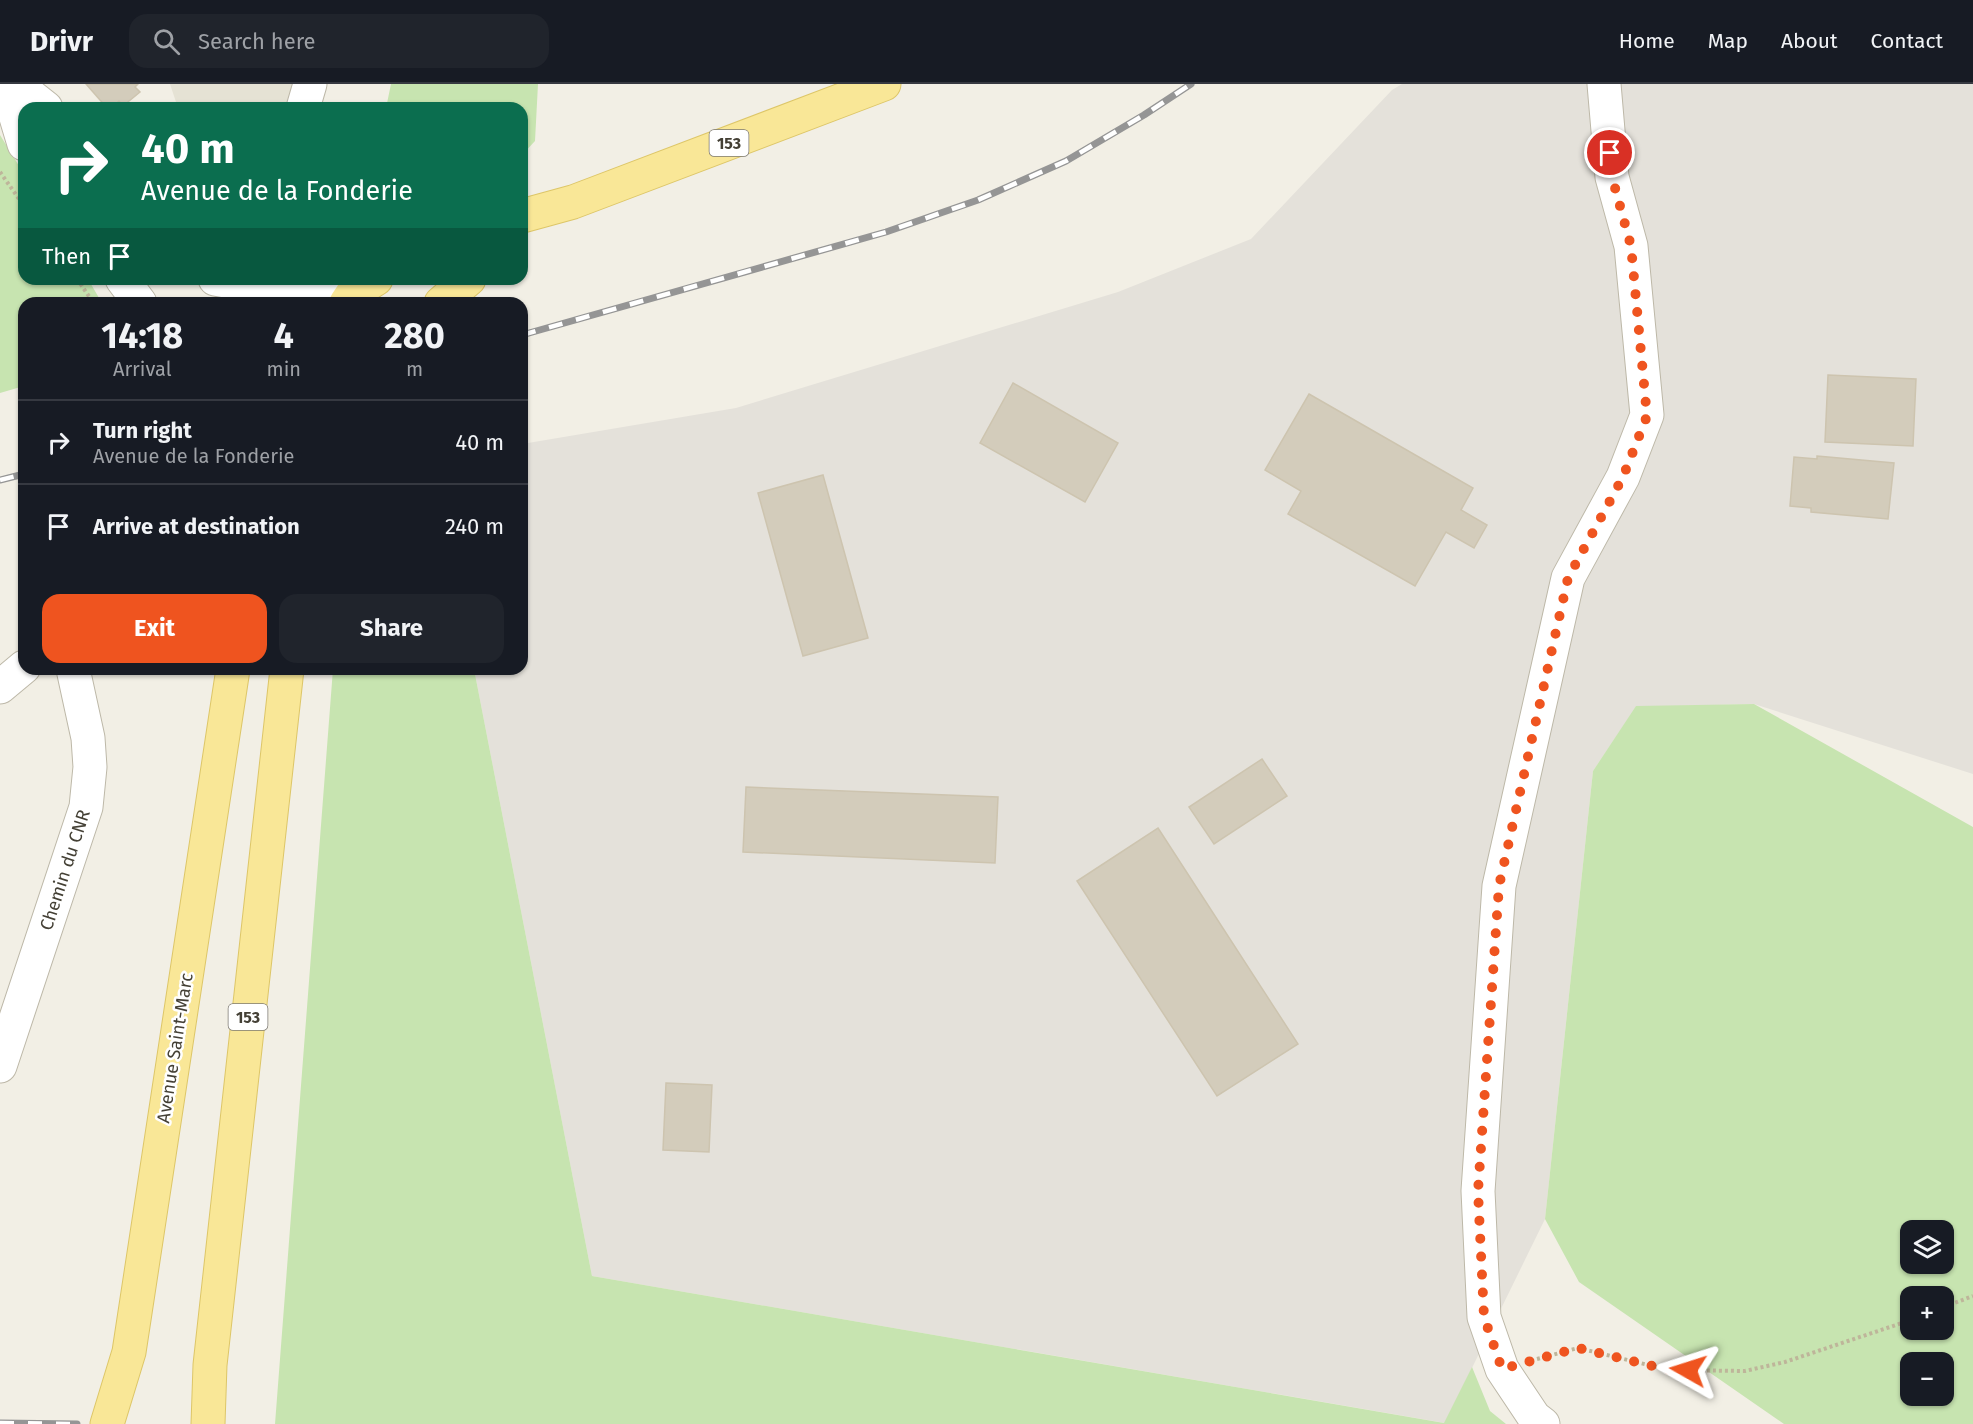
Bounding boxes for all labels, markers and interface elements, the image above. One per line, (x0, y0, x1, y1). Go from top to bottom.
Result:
search box (129, 14, 549, 68)
text: Drivr (30, 25, 93, 58)
icon: search (150, 25, 183, 58)
text: Search here (198, 28, 315, 55)
text: Home (1619, 28, 1675, 54)
text: Map (1708, 28, 1748, 54)
text: About (1781, 28, 1838, 54)
text: Contact (1871, 28, 1943, 54)
text: 40 m (141, 124, 235, 174)
icon: right (42, 126, 120, 204)
pin (1584, 127, 1635, 178)
road number: 153 (710, 130, 748, 156)
icon: arrive (1593, 136, 1626, 169)
text: Avenue de la Fonderie (141, 175, 413, 207)
icon: arrive (103, 240, 136, 273)
text: Then (42, 243, 91, 270)
text: 14:18 (101, 314, 183, 358)
text: 4 (274, 314, 294, 358)
text: 280 (384, 314, 445, 358)
text: Arrival (113, 357, 172, 381)
text: min (267, 357, 301, 381)
text: m (406, 357, 423, 381)
text: Turn right (93, 417, 192, 444)
icon: right (42, 426, 75, 459)
text: 40 m (455, 429, 504, 456)
text: Avenue de la Fonderie (93, 444, 294, 468)
icon: arrive (42, 510, 75, 543)
text: Arrive at destination (93, 513, 300, 540)
text: 240 m (445, 513, 504, 540)
button: Exit (42, 594, 267, 663)
button: Share (279, 594, 504, 663)
street label: Chemin du CNR (35, 807, 95, 933)
street label: Avenue Saint-Marc (152, 971, 198, 1125)
road number: 153 (228, 1004, 268, 1030)
map controls (1900, 1220, 1954, 1406)
button: layers (1900, 1220, 1954, 1274)
button: + (1900, 1286, 1954, 1340)
position arrow (1656, 1338, 1720, 1402)
button: − (1900, 1352, 1954, 1406)

